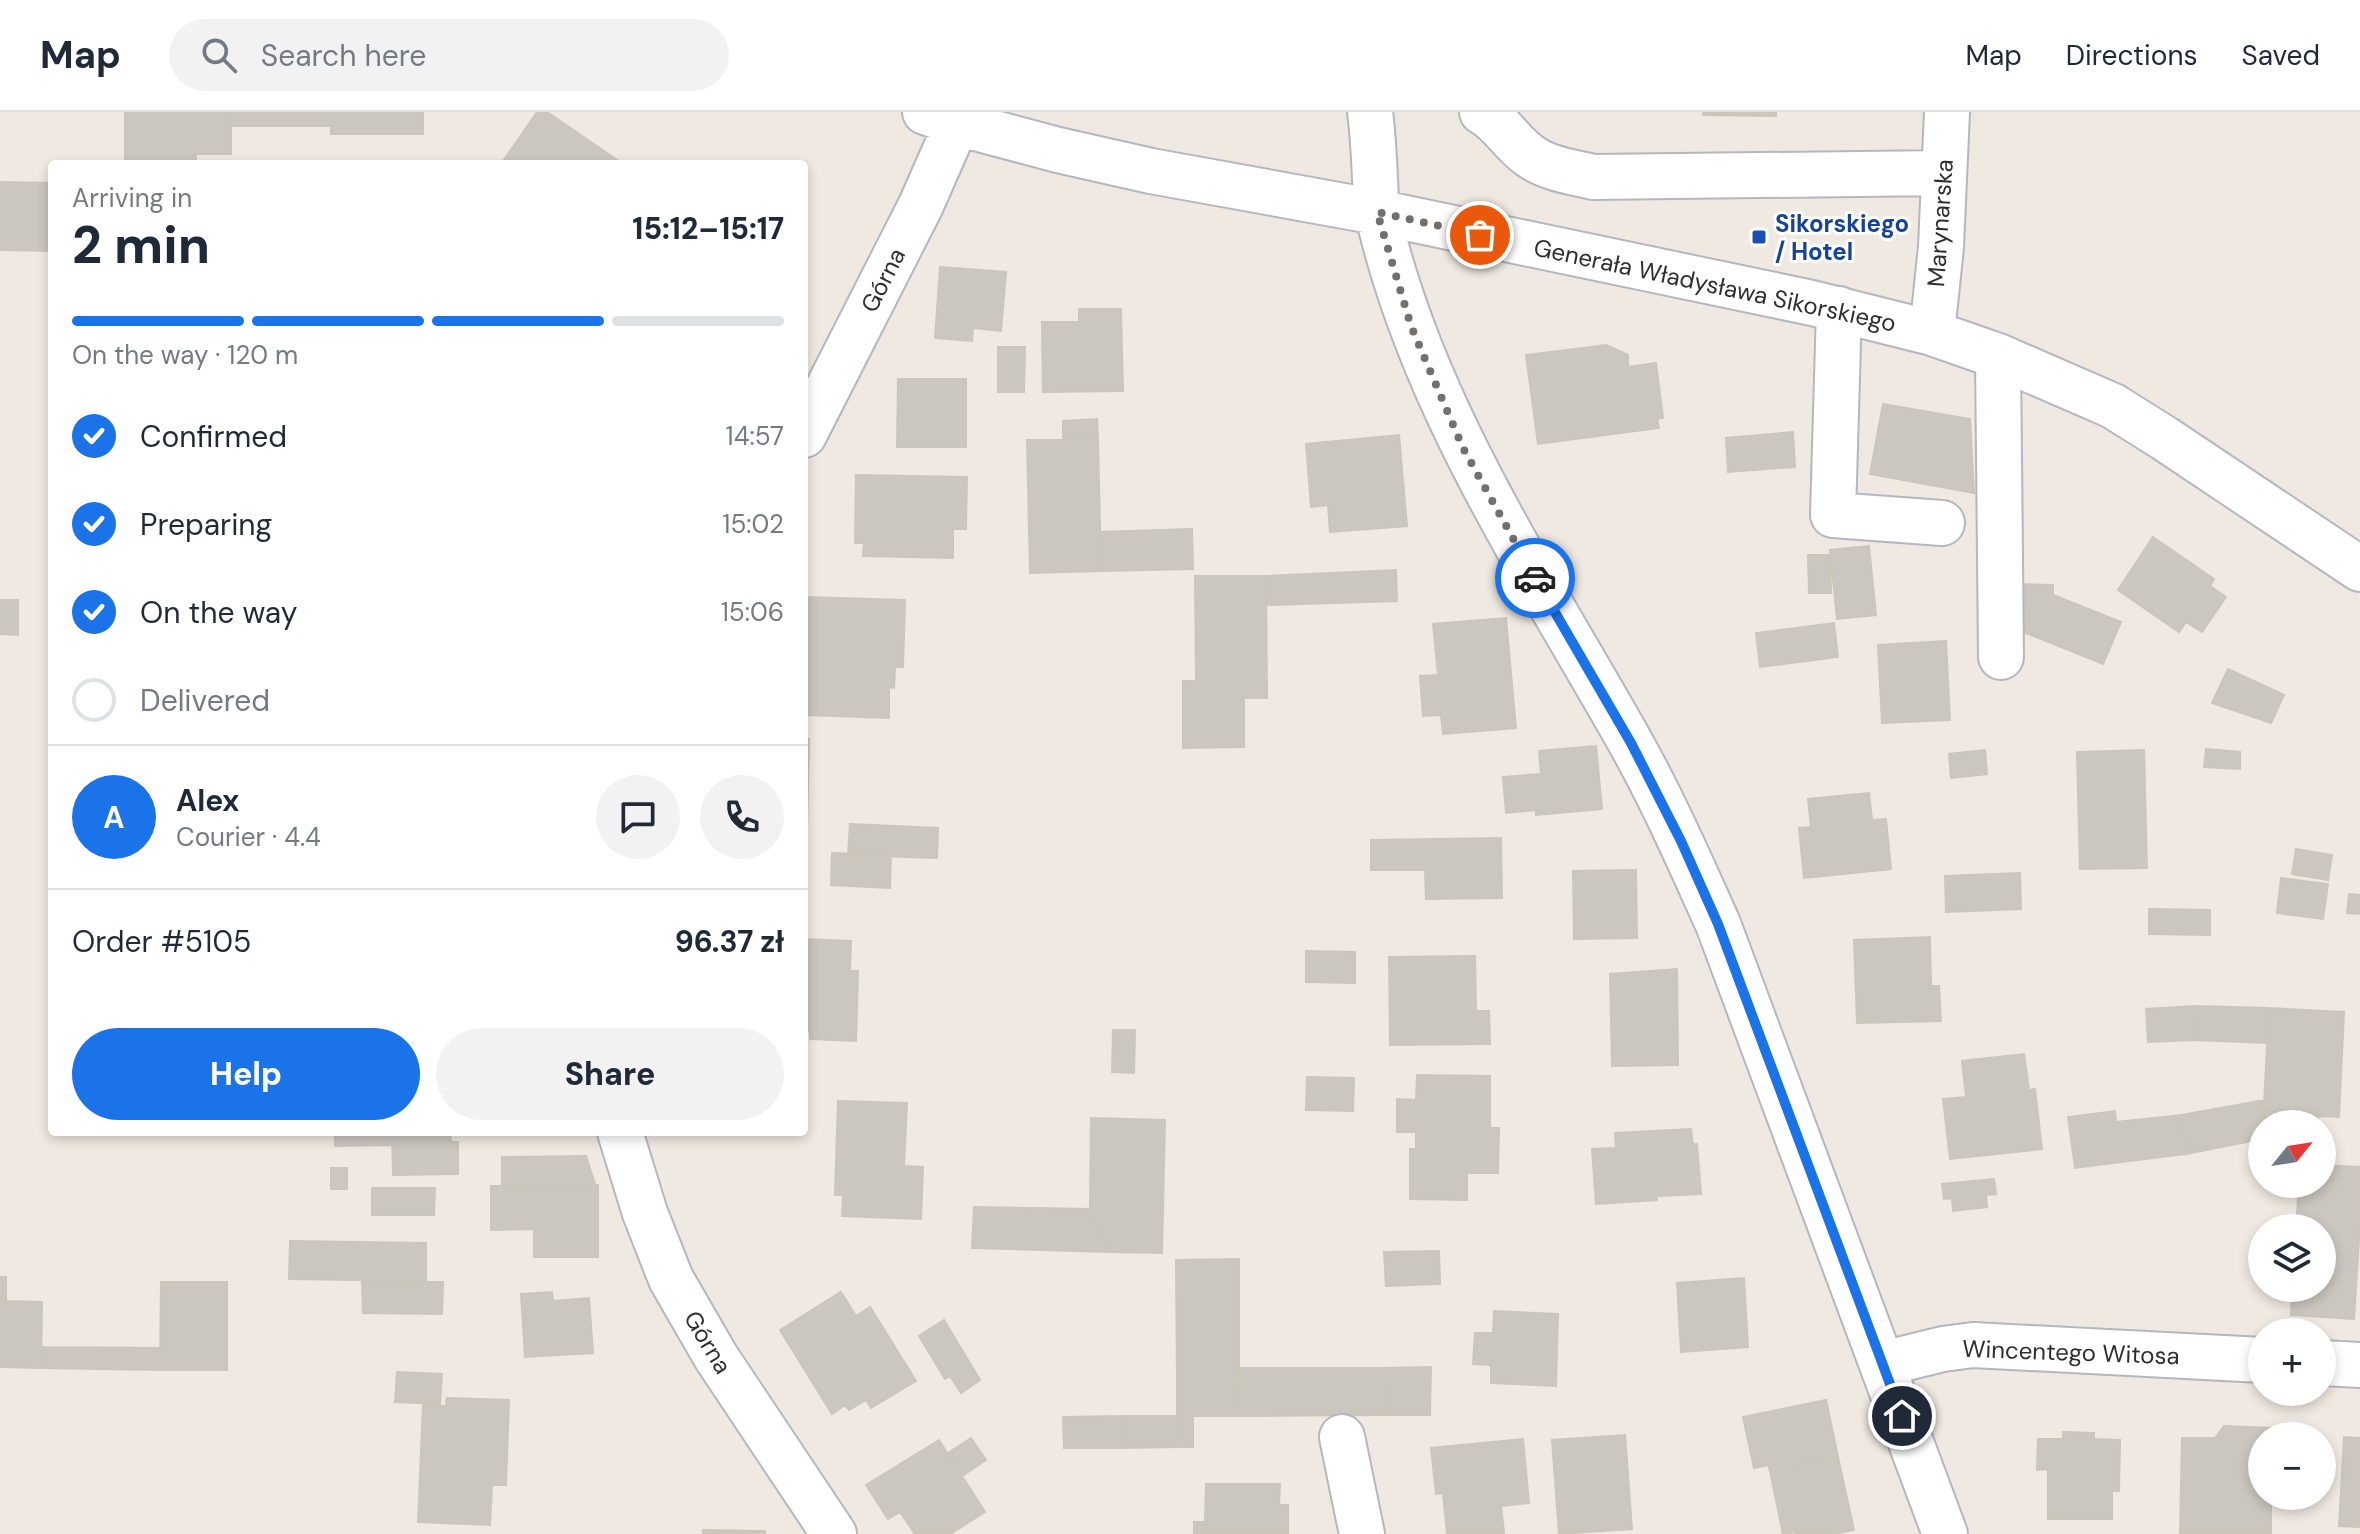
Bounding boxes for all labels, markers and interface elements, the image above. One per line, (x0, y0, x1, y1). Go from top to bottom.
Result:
search box (169, 19, 729, 91)
text: Map (40, 30, 121, 80)
icon: search (197, 33, 241, 77)
text: Search here (261, 36, 426, 75)
text: Map (1965, 37, 2022, 74)
text: Directions (2066, 37, 2198, 74)
text: Saved (2242, 37, 2320, 74)
street label: Marynarska (1920, 158, 1960, 288)
text: Arriving in (72, 181, 192, 215)
pin (1446, 201, 1514, 269)
place label: Sikorskiego / Hotel (1775, 208, 1909, 267)
text: 15:12–15:17 (632, 209, 784, 248)
text: 2 min (72, 211, 210, 279)
icon: bag (1458, 213, 1502, 257)
marker: Sikorskiego / Hotel (1750, 228, 1768, 246)
street label: Generała Władysława Sikorskiego (1531, 231, 1899, 339)
street label: Górna (854, 243, 912, 317)
text: On the way · 120 m (72, 338, 298, 372)
icon: check (72, 414, 116, 458)
text: Confirmed (140, 417, 287, 456)
text: 14:57 (726, 419, 784, 453)
icon: check (72, 502, 116, 546)
text: Preparing (140, 505, 272, 544)
text: 15:02 (722, 507, 784, 541)
courier (1495, 538, 1575, 618)
icon: car (1513, 556, 1557, 600)
icon: check (72, 590, 116, 634)
text: On the way (140, 593, 297, 632)
text: 15:06 (721, 595, 784, 629)
text: Delivered (140, 681, 270, 720)
button: chat (596, 775, 680, 859)
button: phone (700, 775, 784, 859)
text: Alex (176, 781, 239, 820)
text: A (103, 798, 125, 837)
text: Courier · 4.4 (176, 820, 321, 854)
text: Order #5105 (72, 922, 251, 961)
text: 96.37 zł (675, 922, 784, 961)
button: Help (72, 1028, 420, 1120)
button: Share (436, 1028, 784, 1120)
north arrow (2248, 1110, 2336, 1198)
map controls (2248, 1110, 2336, 1510)
button: layers (2248, 1214, 2336, 1302)
street label: Górna (677, 1305, 739, 1379)
button: + (2248, 1318, 2336, 1406)
street label: Wincentego Witosa (1962, 1333, 2180, 1371)
pin (1868, 1382, 1936, 1450)
icon: home (1880, 1394, 1924, 1438)
button: − (2248, 1422, 2336, 1510)

